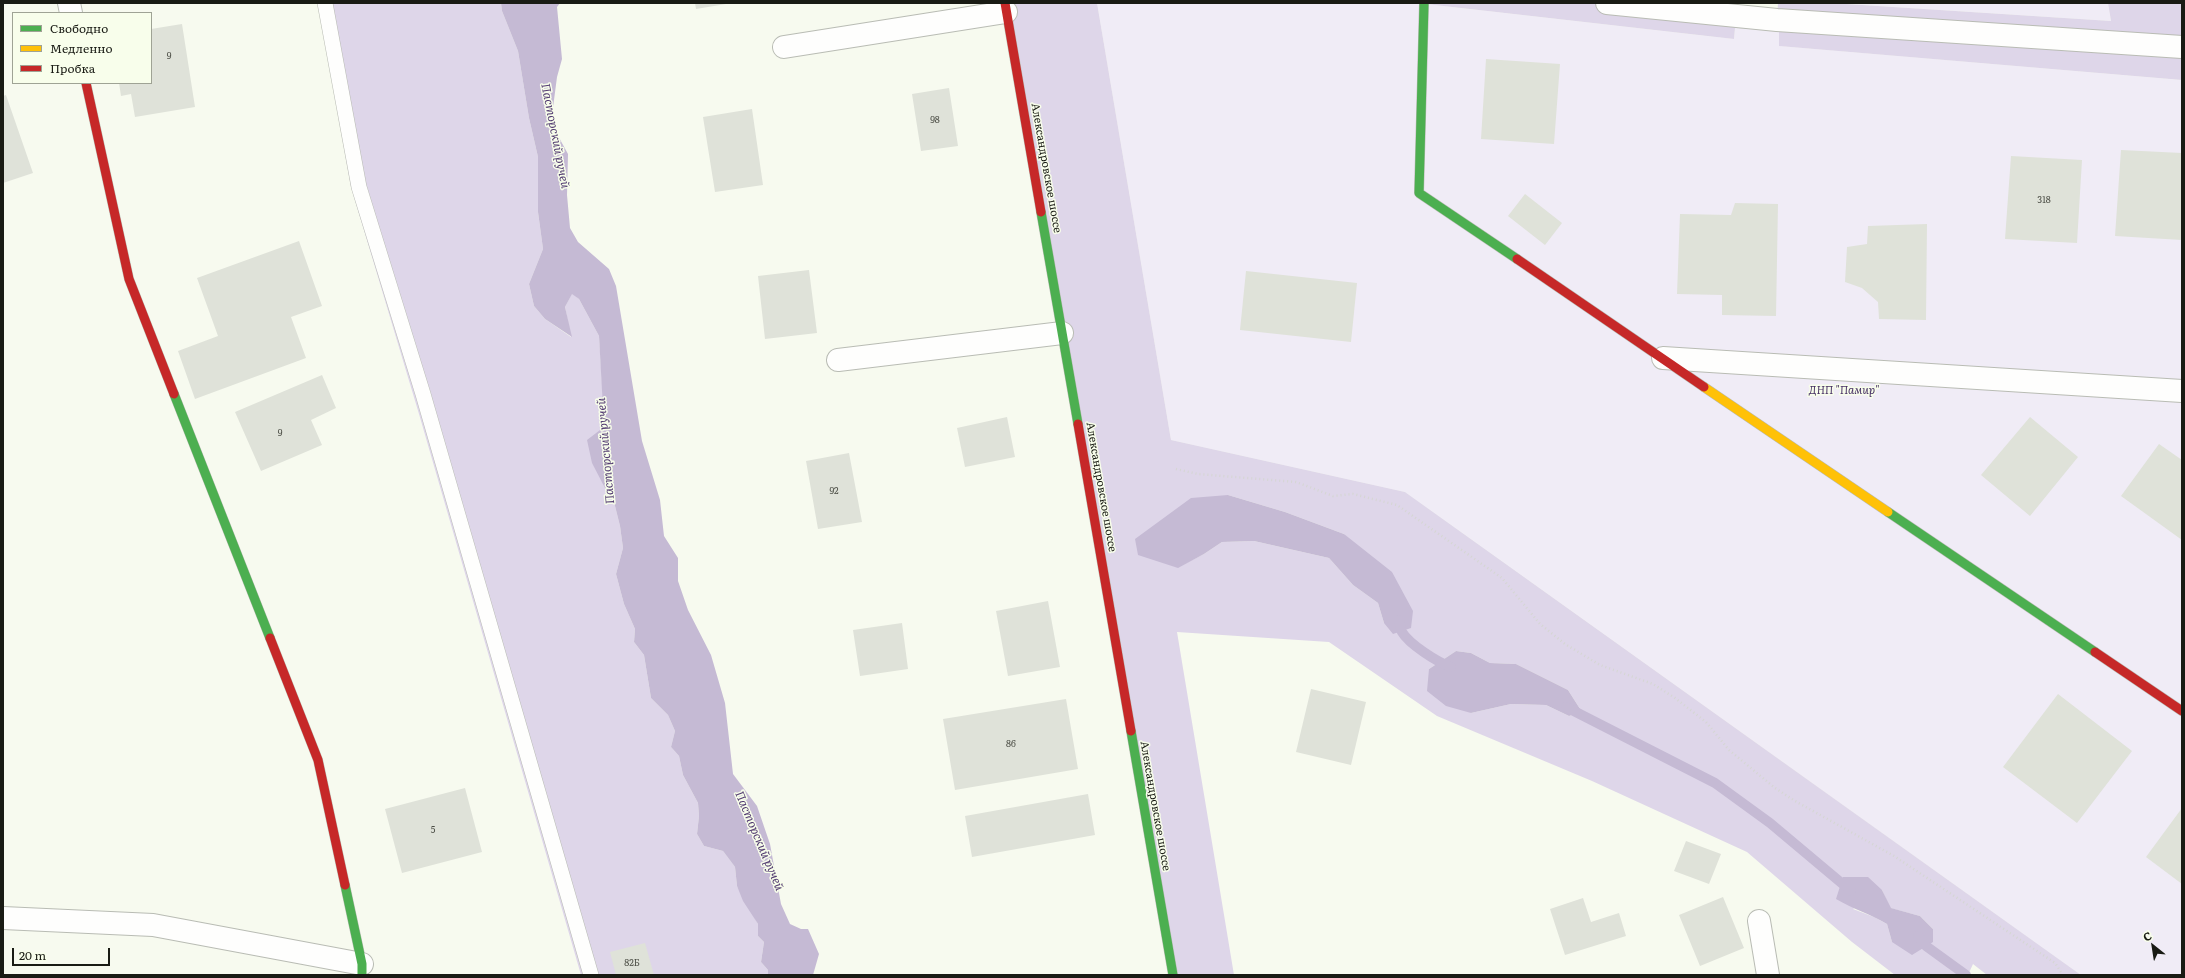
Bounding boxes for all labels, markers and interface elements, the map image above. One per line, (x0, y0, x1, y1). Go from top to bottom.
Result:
legend (12, 12, 152, 84)
text: Свободно (50, 19, 108, 37)
text: Медленно (50, 39, 113, 57)
house number: 9 (167, 51, 171, 61)
text: Пробка (50, 59, 95, 77)
water label: Пасторский ручей (538, 82, 572, 190)
street label: Александровское шоссе (1028, 102, 1064, 234)
house number: 98 (930, 115, 940, 125)
house number: 318 (2037, 195, 2051, 205)
park label: ДНП "Памир" (1809, 384, 1879, 398)
water label: Пасторский ручей (594, 397, 618, 505)
street label: Александровское шоссе (1083, 421, 1119, 553)
house number: 9 (278, 428, 282, 438)
house number: 92 (829, 486, 839, 496)
house number: 86 (1006, 739, 1016, 749)
street label: Александровское шоссе (1137, 740, 1173, 872)
water label: Пасторский ручей (732, 789, 786, 893)
house number: 5 (431, 825, 435, 835)
north arrow (2133, 926, 2173, 966)
text: С (2140, 927, 2154, 944)
scale bar (14, 940, 112, 966)
text: 20 m (19, 946, 46, 964)
house number: 82Б (624, 958, 640, 968)

